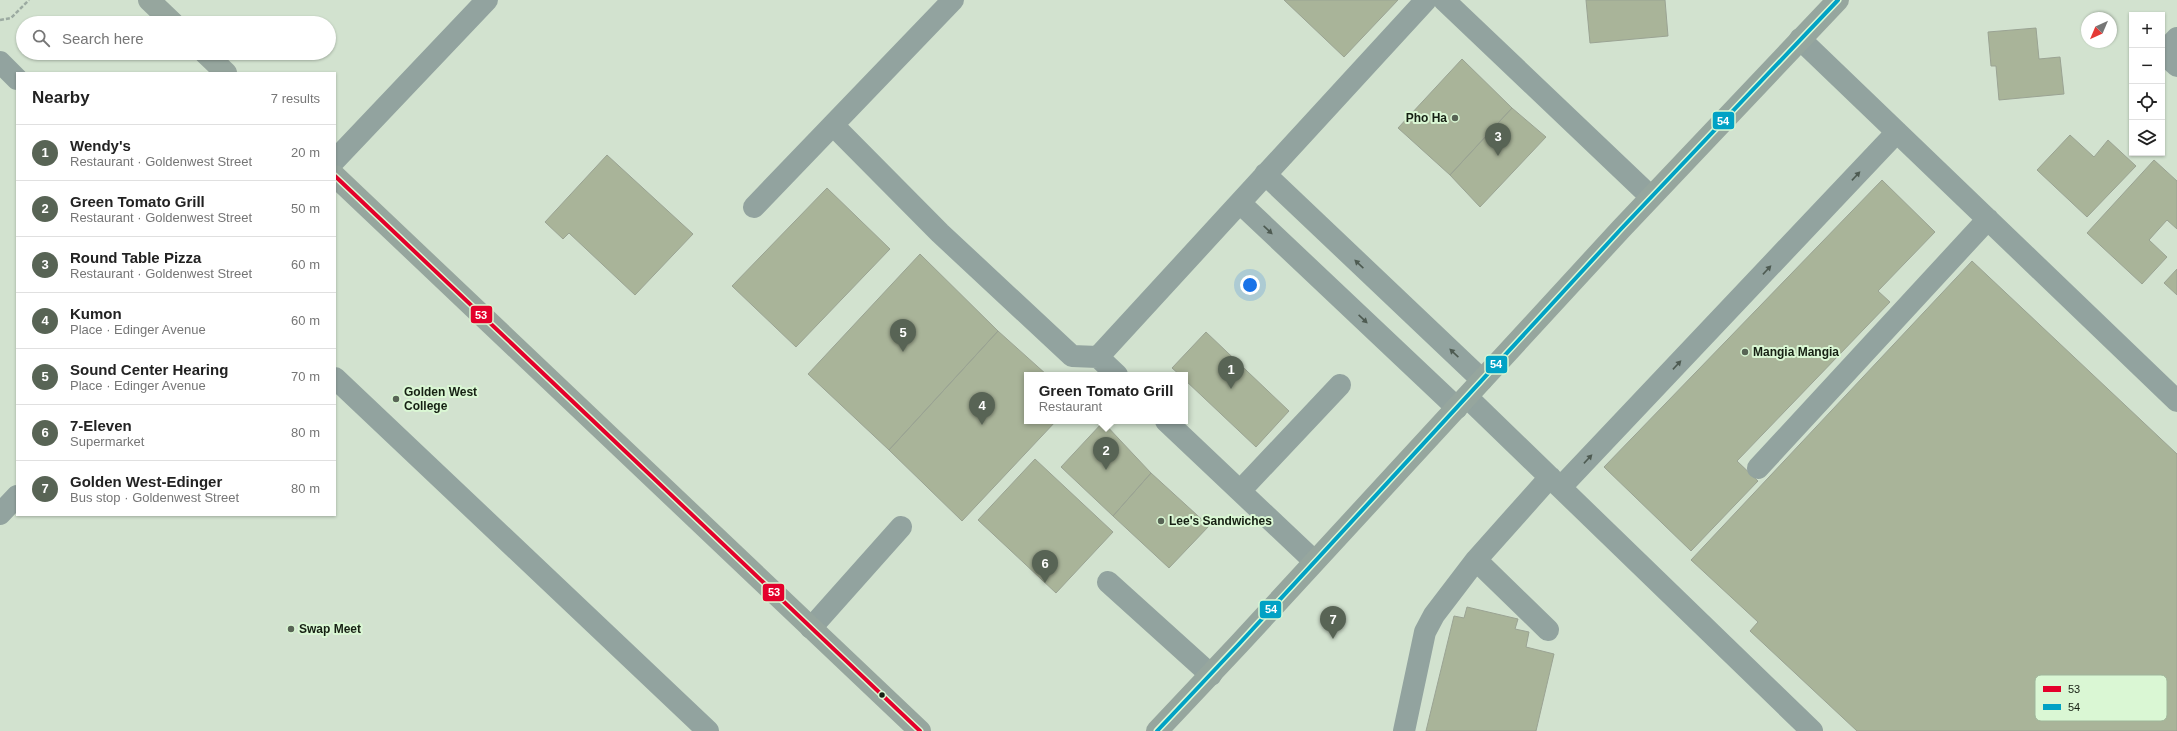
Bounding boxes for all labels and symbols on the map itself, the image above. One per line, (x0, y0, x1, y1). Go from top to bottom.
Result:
north arrow (2081, 12, 2117, 48)
place label: Pho Ha (1406, 111, 1447, 125)
line badge: 54 (1712, 111, 1735, 130)
marker: Pho Ha (1450, 113, 1460, 123)
text: 54 (1717, 115, 1730, 127)
pin: 3 (1485, 123, 1511, 156)
one-way arrow (1851, 171, 1861, 181)
one-way arrow (1263, 225, 1273, 234)
one-way arrow (1355, 260, 1364, 269)
one-way arrow (1762, 265, 1771, 275)
your location (1240, 275, 1260, 295)
line badge: 53 (470, 305, 493, 324)
text: 53 (475, 309, 487, 321)
one-way arrow (1358, 314, 1368, 324)
pin: 5 (890, 319, 916, 352)
place label: Mangia Mangia (1753, 345, 1839, 359)
marker: Mangia Mangia (1740, 347, 1750, 357)
one-way arrow (1449, 348, 1459, 358)
line badge: 54 (1485, 355, 1508, 374)
pin: 1 (1218, 356, 1244, 389)
text: 54 (1490, 358, 1503, 370)
one-way arrow (1672, 360, 1682, 370)
place label: Golden West College (404, 385, 477, 413)
pin: 4 (969, 392, 995, 425)
marker: Golden West College (391, 394, 401, 404)
pin: 2 (1093, 437, 1119, 470)
one-way arrow (1583, 454, 1592, 464)
place label: Lee's Sandwiches (1169, 514, 1272, 528)
marker: Lee's Sandwiches (1156, 516, 1166, 526)
pin: 6 (1032, 550, 1058, 583)
line badge: 53 (762, 583, 785, 602)
text: 53 (768, 586, 780, 598)
line badge: 54 (1259, 600, 1282, 619)
text: 54 (1265, 603, 1278, 615)
pin: 7 (1320, 606, 1346, 639)
place label: Swap Meet (299, 622, 361, 636)
marker: Swap Meet (286, 624, 296, 634)
legend (2035, 675, 2167, 721)
text: 53 (2068, 683, 2080, 695)
unlabelled marker (877, 690, 887, 700)
text: 54 (2068, 701, 2080, 713)

